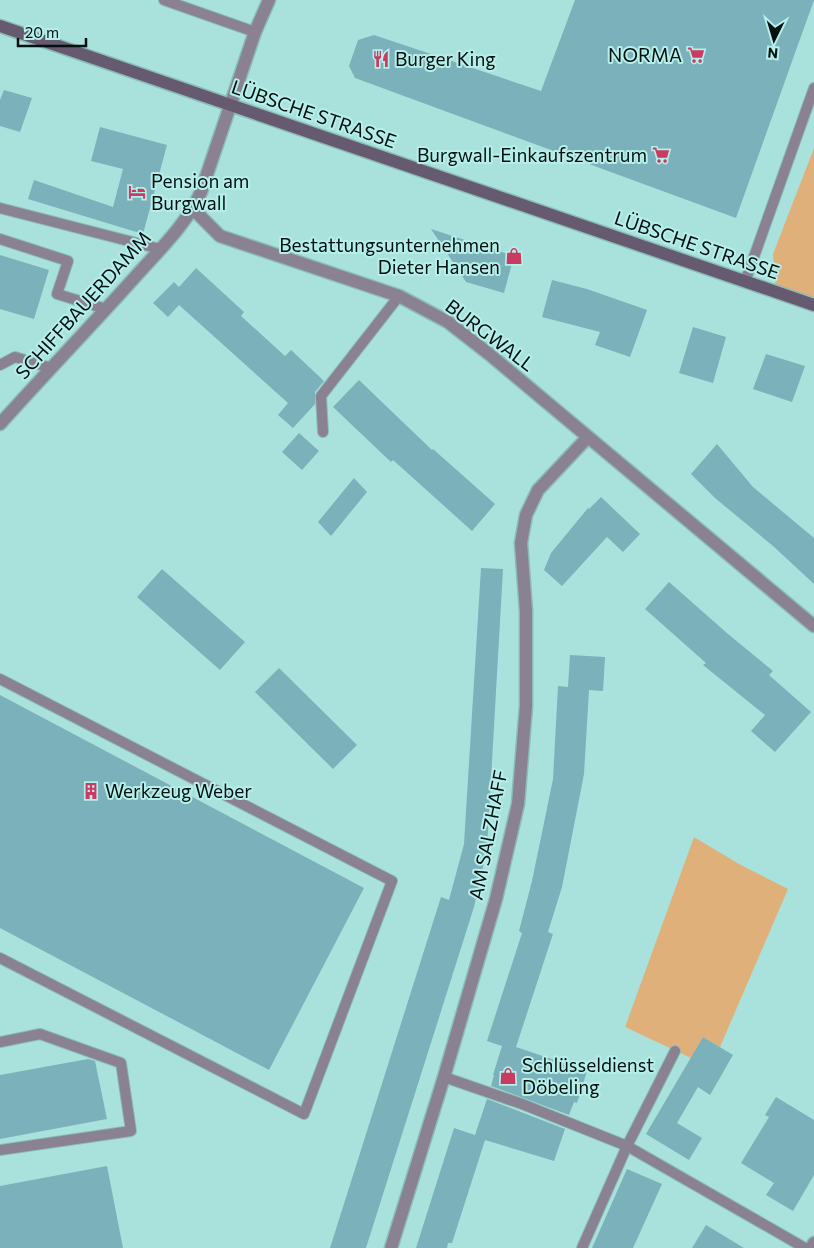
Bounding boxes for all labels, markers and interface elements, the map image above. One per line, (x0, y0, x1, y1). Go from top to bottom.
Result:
scale bar (18, 15, 85, 47)
north arrow (749, 15, 799, 65)
text: 20 m (25, 23, 59, 41)
place label: NORMA (608, 43, 682, 66)
supermarket icon: NORMA (686, 45, 706, 65)
text: N (767, 45, 779, 62)
place label: Burger King (395, 47, 496, 70)
restaurant icon: Burger King (371, 49, 391, 69)
street label: LÜBSCHE STRASSE (229, 75, 400, 153)
place label: Burgwall-Einkaufszentrum (417, 143, 647, 166)
supermarket icon: Burgwall-Einkaufszentrum (651, 145, 671, 165)
place label: Pension am Burgwall (151, 169, 249, 214)
hotel icon: Pension am Burgwall (127, 182, 147, 202)
street label: LÜBSCHE STRASSE (612, 206, 783, 284)
street label: SCHIFFBAUERDAMM (10, 226, 155, 383)
place label: Bestattungsunternehmen Dieter Hansen (279, 233, 500, 278)
shop icon: Bestattungsunternehmen Dieter Hansen (504, 246, 524, 266)
street label: BURGWALL (441, 294, 539, 376)
street label: AM SALZHAFF (464, 768, 511, 902)
place label: Werkzeug Weber (105, 779, 252, 802)
building icon: Werkzeug Weber (81, 781, 101, 801)
place label: Schlüsseldienst Döbeling (522, 1053, 654, 1098)
shop icon: Schlüsseldienst Döbeling (498, 1066, 518, 1086)

